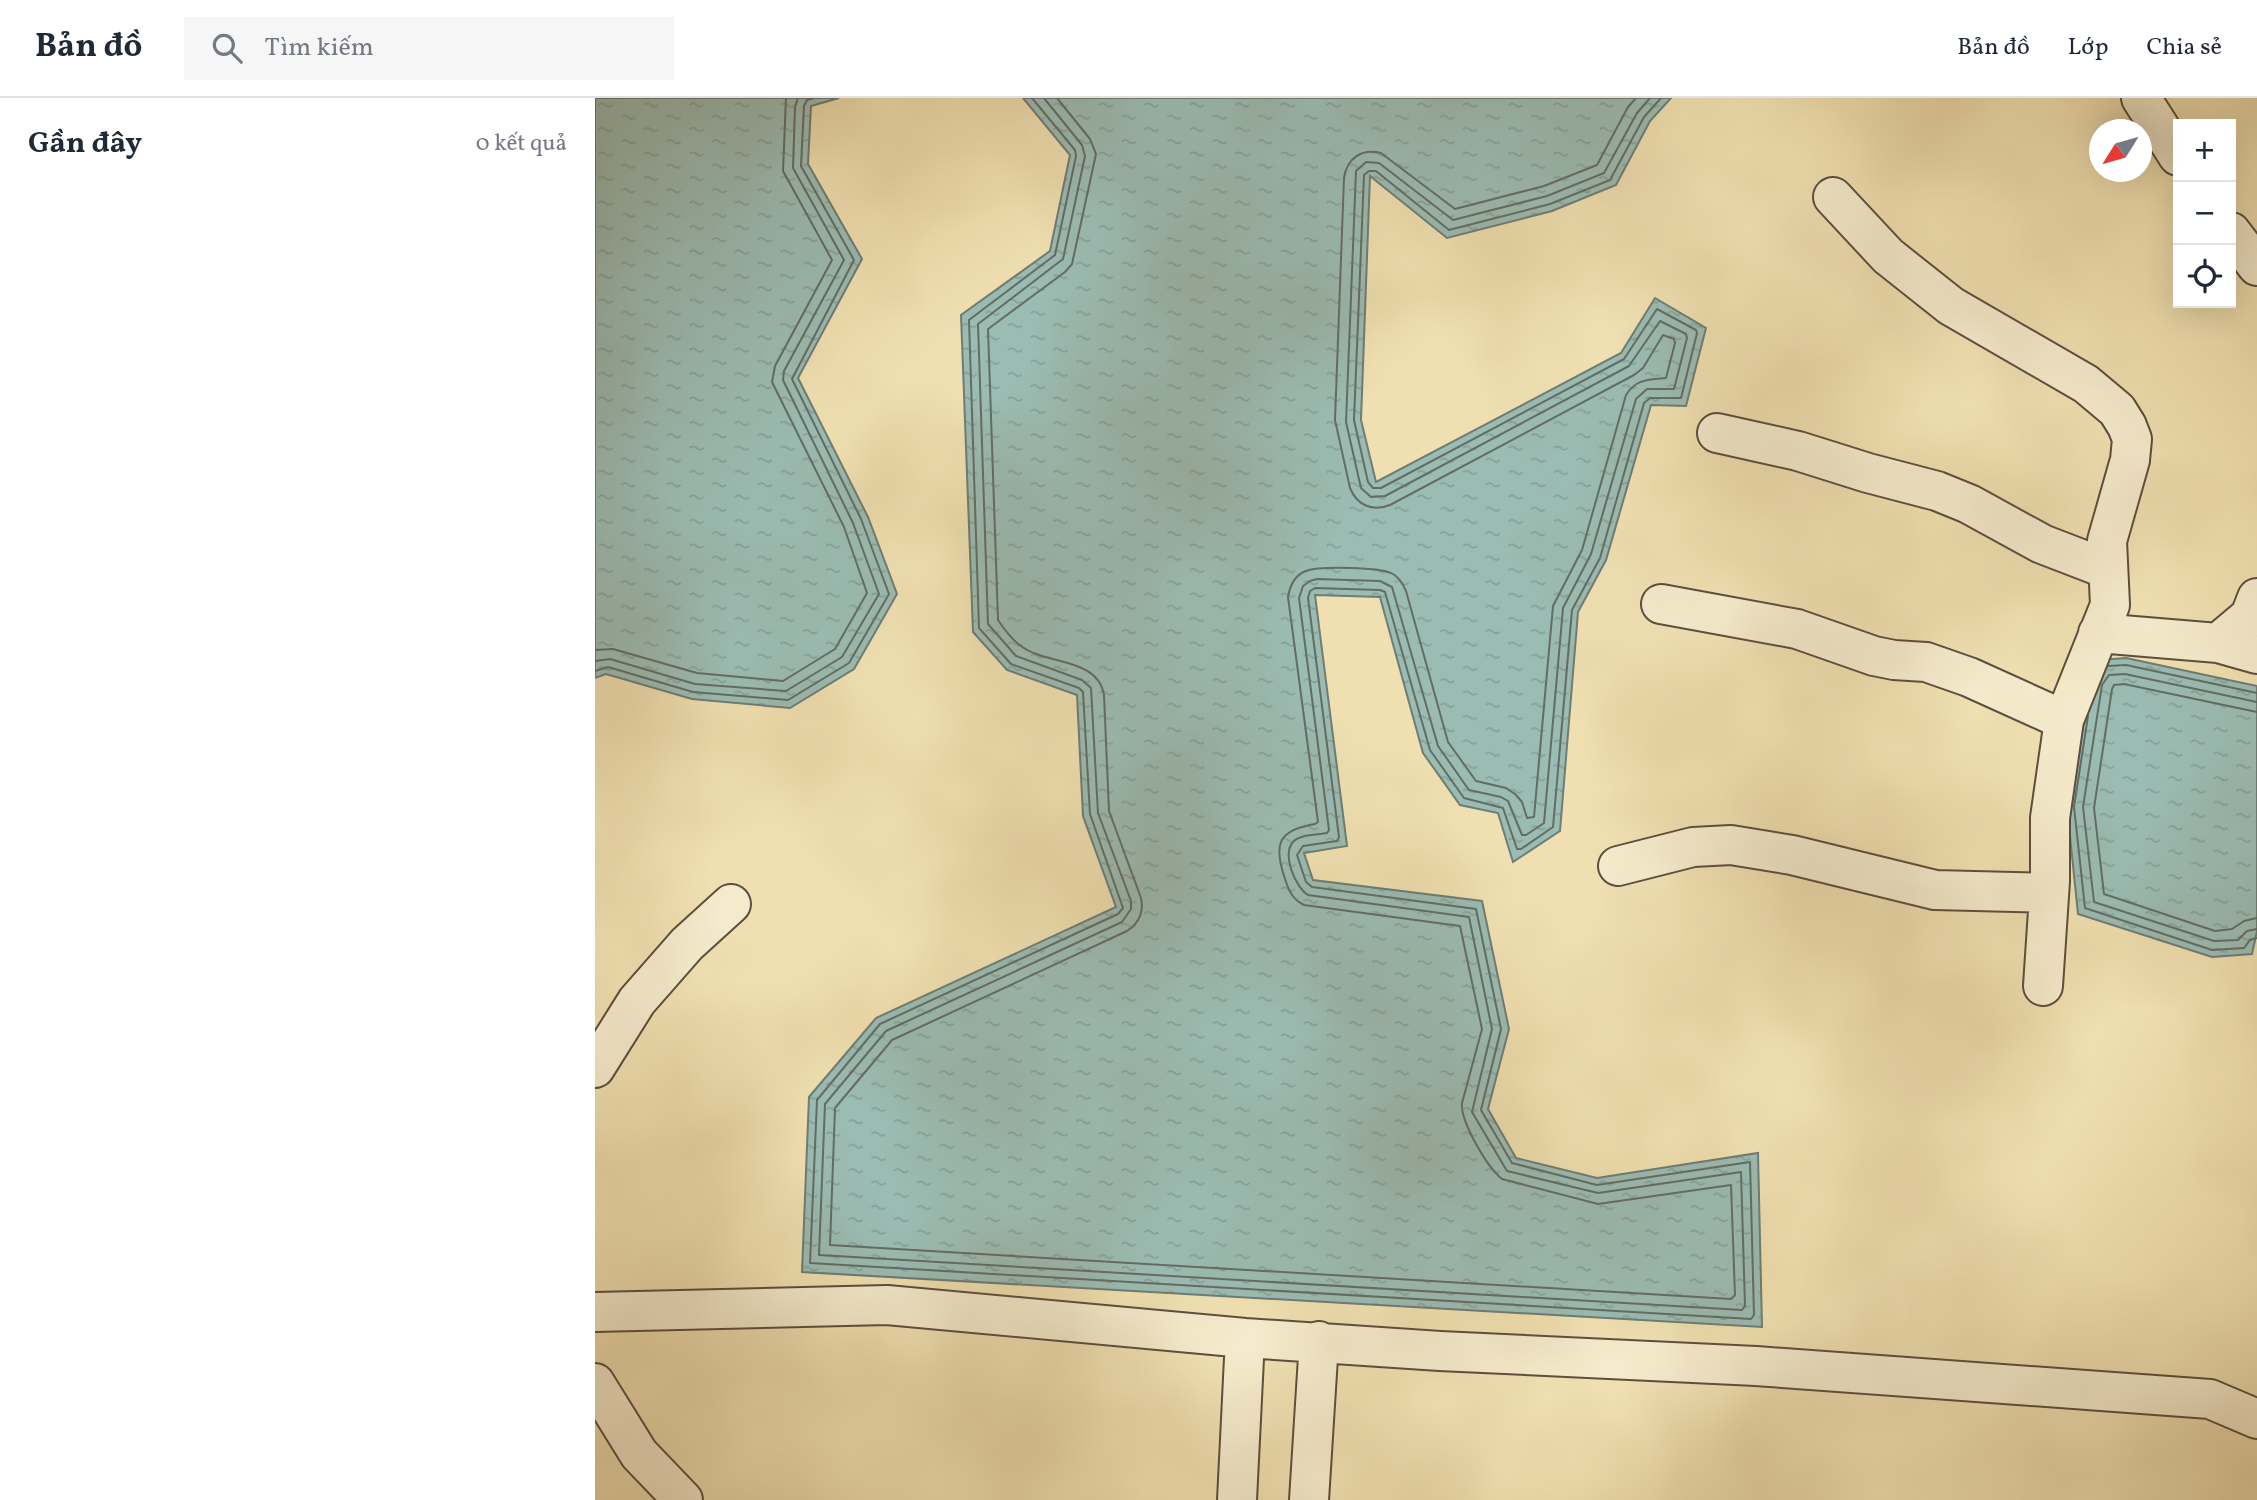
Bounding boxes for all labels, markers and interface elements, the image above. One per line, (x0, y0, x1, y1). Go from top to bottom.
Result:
search box (184, 17, 674, 80)
text: Bản đồ (35, 25, 142, 71)
icon: search (208, 29, 246, 67)
text: Tìm kiếm (264, 30, 374, 66)
text: Bản đồ (1957, 31, 2030, 65)
text: Lớp (2068, 31, 2108, 65)
text: Chia sẻ (2146, 31, 2222, 65)
north arrow (2089, 119, 2152, 182)
map controls (2173, 119, 2236, 308)
button: + (2173, 119, 2236, 182)
text: Gần đây (28, 123, 142, 165)
text: 0 kết quả (476, 128, 567, 160)
button: − (2173, 182, 2236, 245)
button: locate (2173, 245, 2236, 308)

